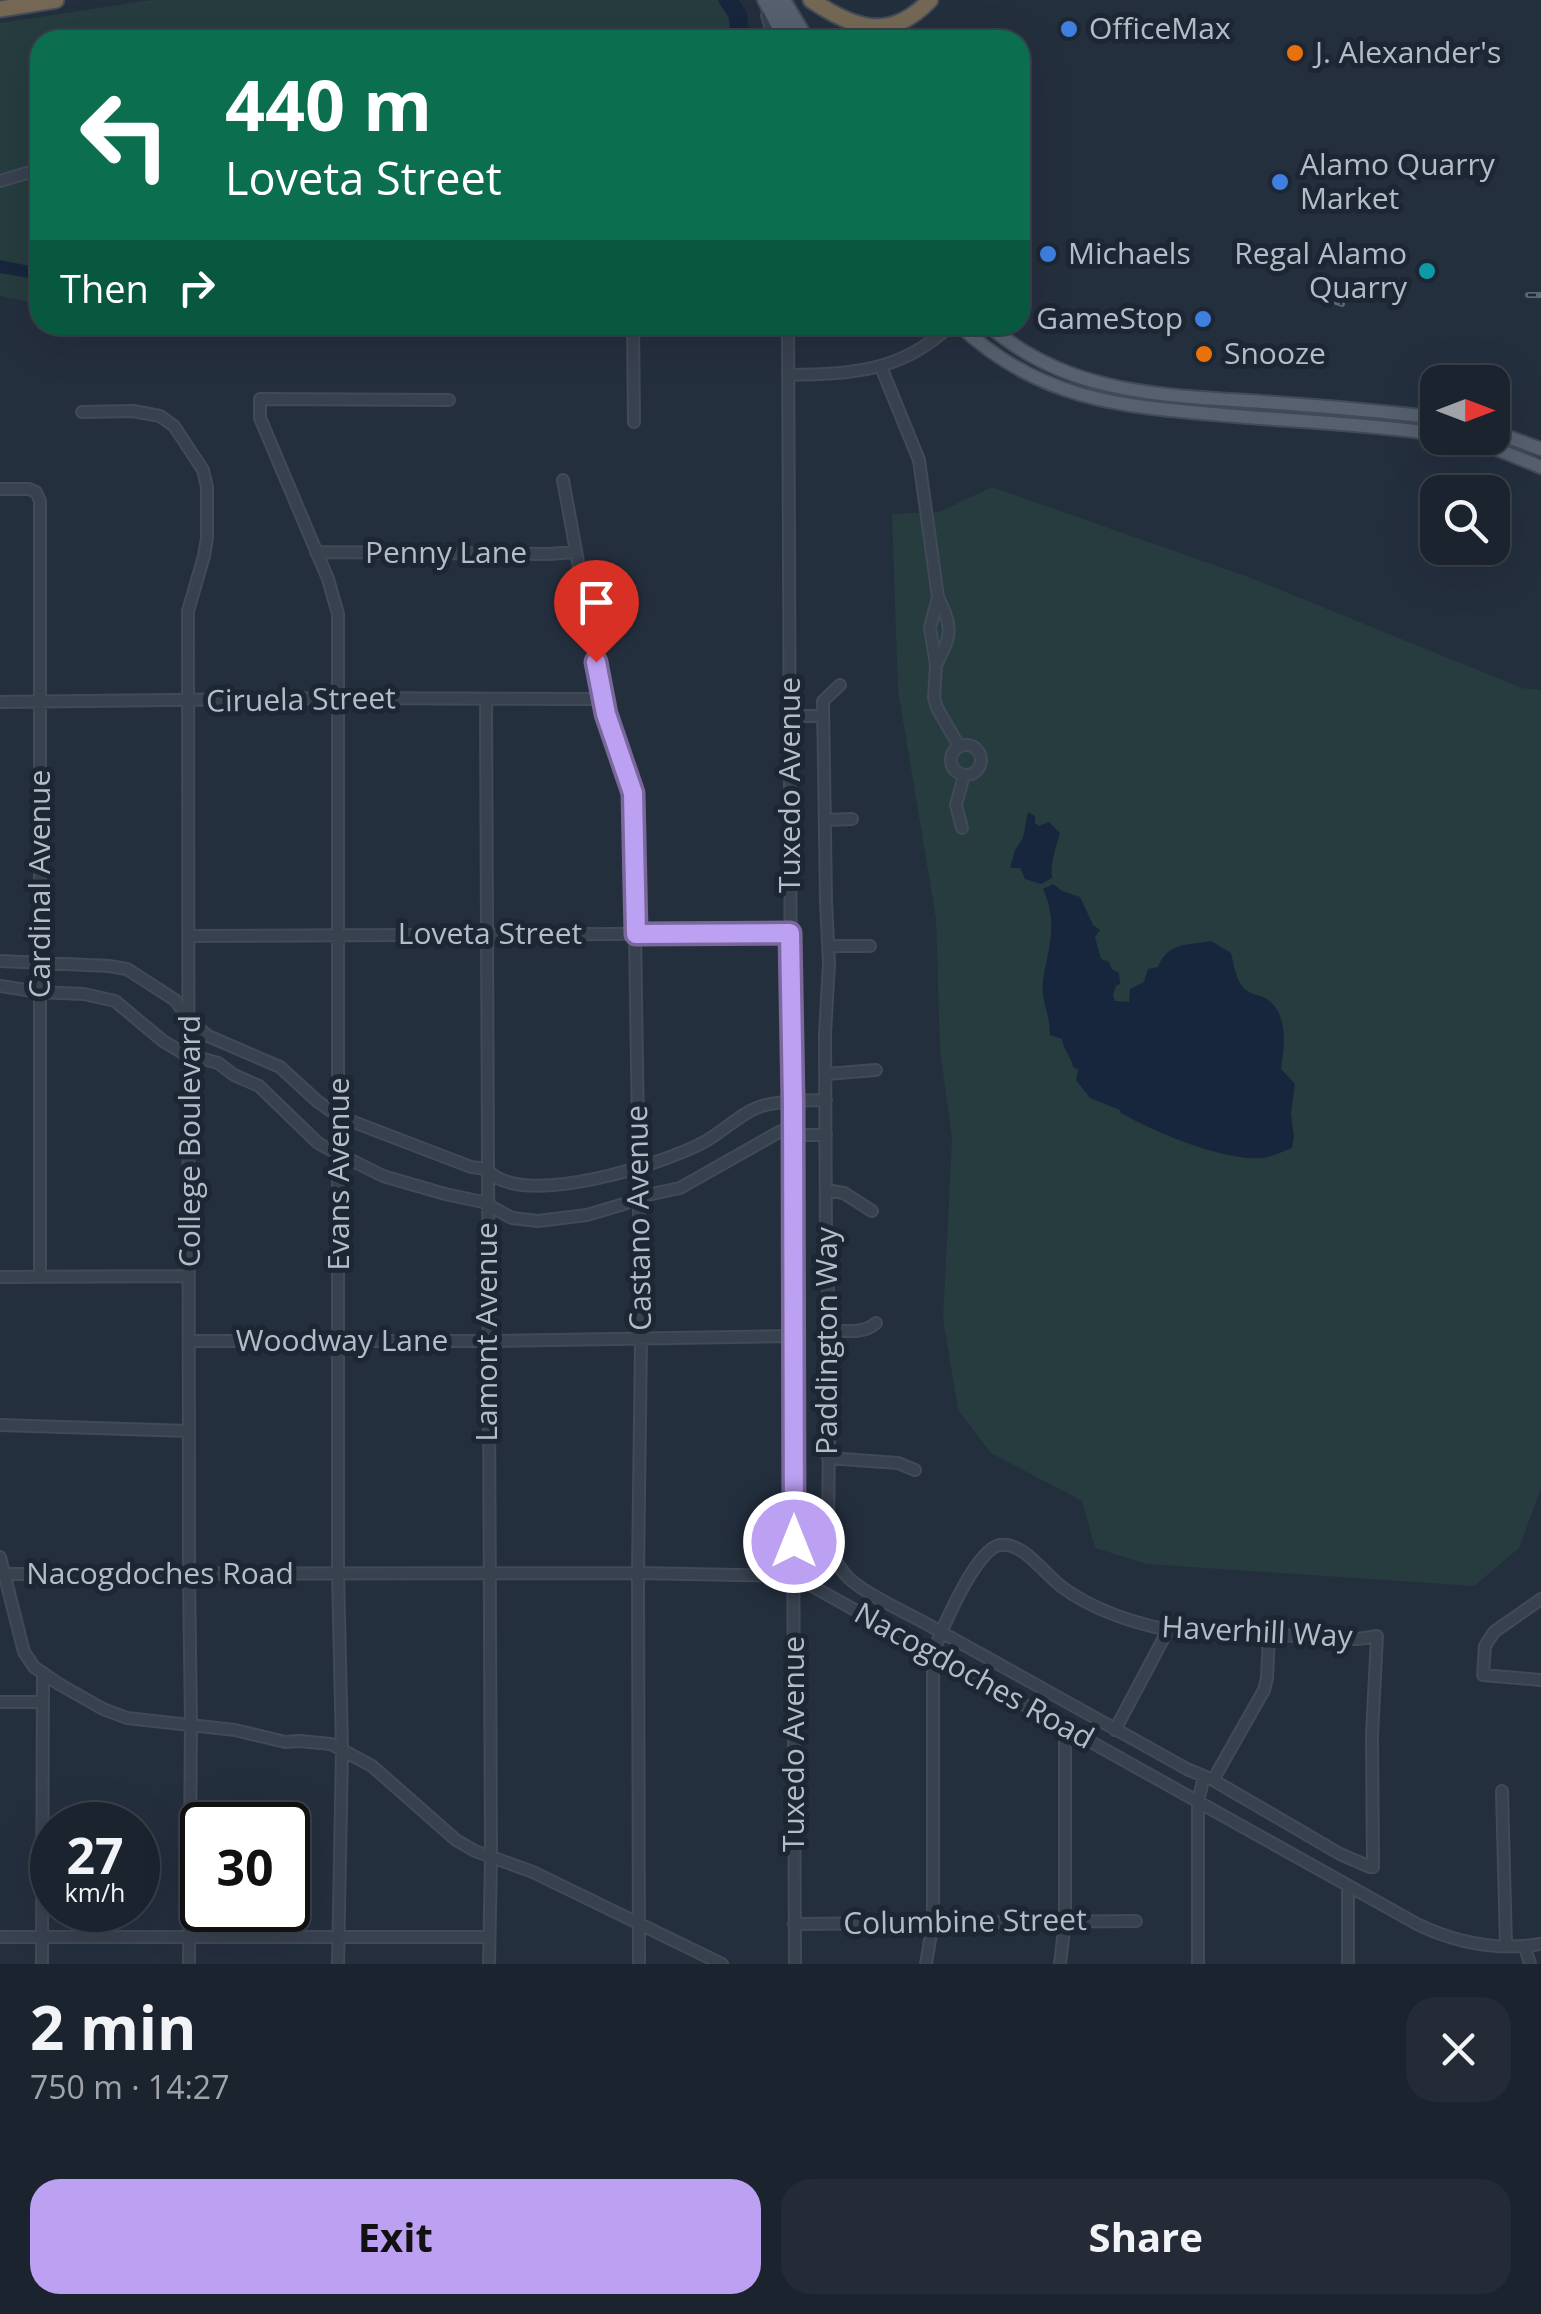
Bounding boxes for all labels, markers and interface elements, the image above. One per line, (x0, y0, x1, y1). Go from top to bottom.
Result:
place label: OfficeMax (1089, 7, 1231, 48)
marker: OfficeMax (1058, 18, 1080, 40)
place label: J. Alexander's (1312, 31, 1501, 72)
marker: J. Alexander's (1284, 42, 1306, 64)
text: 440 m (225, 56, 432, 152)
icon: left (60, 70, 190, 200)
place label: Alamo Quarry Market (1300, 143, 1496, 218)
text: Loveta Street (225, 147, 502, 208)
marker: Alamo Quarry Market (1269, 171, 1291, 193)
place label: Michaels (1068, 232, 1191, 273)
place label: Regal Alamo Quarry (1234, 232, 1408, 307)
marker: Michaels (1037, 243, 1059, 265)
icon: right (169, 260, 224, 315)
marker: Regal Alamo Quarry (1416, 260, 1438, 282)
text: Then (60, 262, 149, 314)
place label: GameStop (1036, 297, 1183, 338)
marker: GameStop (1192, 308, 1214, 330)
place label: Snooze (1224, 332, 1326, 373)
marker: Snooze (1193, 343, 1215, 365)
north arrow (1420, 365, 1510, 455)
map controls (1420, 365, 1510, 565)
button: search (1420, 475, 1510, 565)
street label: Penny Lane (365, 531, 527, 572)
pin (554, 560, 639, 663)
icon: arrive (569, 575, 624, 630)
street label: Ciruela Street (206, 676, 396, 721)
street label: Tuxedo Avenue (768, 677, 809, 893)
street label: Cardinal Avenue (18, 770, 59, 998)
street label: Loveta Street (398, 912, 582, 953)
street label: College Boulevard (168, 1015, 209, 1267)
street label: Evans Avenue (317, 1077, 358, 1271)
street label: Castano Avenue (615, 1105, 660, 1331)
street label: Lamont Avenue (465, 1222, 506, 1442)
street label: Paddington Way (805, 1226, 846, 1455)
street label: Woodway Lane (236, 1319, 448, 1360)
position arrow (742, 1490, 846, 1594)
street label: Nacogdoches Road (26, 1552, 294, 1593)
street label: Nacogdoches Road (848, 1592, 1102, 1757)
street label: Haverhill Way (1161, 1605, 1355, 1656)
street label: Tuxedo Avenue (772, 1636, 813, 1852)
speed limit sign: 30 (180, 1802, 310, 1932)
text: 27 (66, 1821, 124, 1889)
text: km/h (65, 1875, 125, 1909)
street label: Columbine Street (843, 1898, 1087, 1943)
text: 2 min (30, 1986, 197, 2068)
button: close (1406, 1997, 1511, 2102)
text: 750 m · 14:27 (30, 2065, 229, 2108)
button: Exit (30, 2179, 761, 2294)
button: Share (781, 2179, 1511, 2294)

